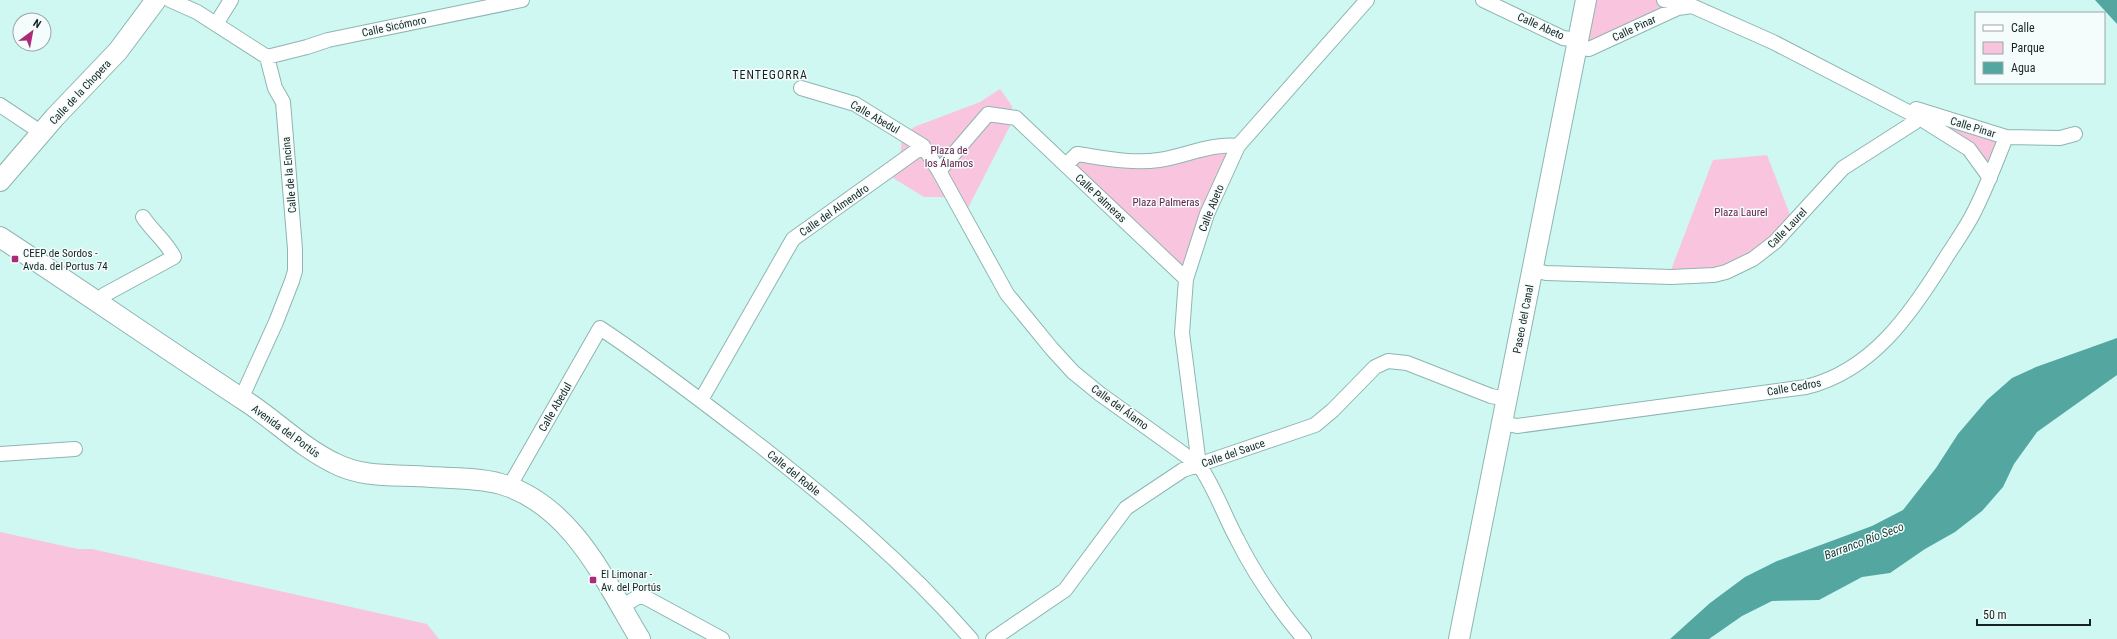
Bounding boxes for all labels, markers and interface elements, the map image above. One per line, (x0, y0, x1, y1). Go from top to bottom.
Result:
street label: Calle Abeto (1515, 10, 1567, 43)
north arrow (12, 12, 52, 52)
street label: Calle Pinar (1610, 12, 1659, 44)
legend (1975, 12, 2105, 84)
street label: Calle Sicómoro (361, 13, 428, 40)
text: N (31, 17, 44, 31)
text: Calle (2011, 21, 2035, 35)
text: Parque (2011, 41, 2045, 55)
street label: Calle de la Chopera (47, 57, 114, 127)
text: Agua (2011, 61, 2036, 75)
district label: TENTEGORRA (732, 68, 808, 82)
street label: Calle Abedul (848, 98, 902, 137)
street label: Calle Pinar (1949, 114, 1998, 141)
street label: Calle de la Encina (280, 136, 299, 214)
park label: Plaza de los Álamos (925, 144, 973, 170)
street label: Calle Palmeras (1072, 171, 1129, 225)
street label: Calle del Almendro (797, 181, 872, 239)
street label: Calle Abeto (1196, 182, 1227, 234)
park label: Plaza Palmeras (1132, 196, 1200, 209)
street label: Calle Laurel (1765, 205, 1810, 251)
park label: Plaza Laurel (1714, 206, 1768, 219)
place label: CEEP de Sordos - Avda. del Portus 74 (23, 247, 108, 273)
marker: CEEP de Sordos - Avda. del Portus 74 (10, 254, 20, 264)
street label: Paseo del Canal (1510, 284, 1537, 355)
street label: Calle Cedros (1766, 376, 1822, 399)
street label: Calle Abedul (536, 380, 575, 434)
street label: Calle del Álamo (1088, 382, 1151, 433)
street label: Avenida del Portús (249, 402, 322, 461)
street label: Calle del Sauce (1200, 437, 1267, 470)
street label: Calle del Roble (765, 448, 823, 499)
water label: Barranco Río Seco (1822, 519, 1906, 563)
place label: El Limonar - Av. del Portús (601, 568, 661, 594)
marker: El Limonar - Av. del Portús (588, 575, 598, 585)
scale bar (1977, 601, 2090, 627)
text: 50 m (1983, 608, 2007, 622)

